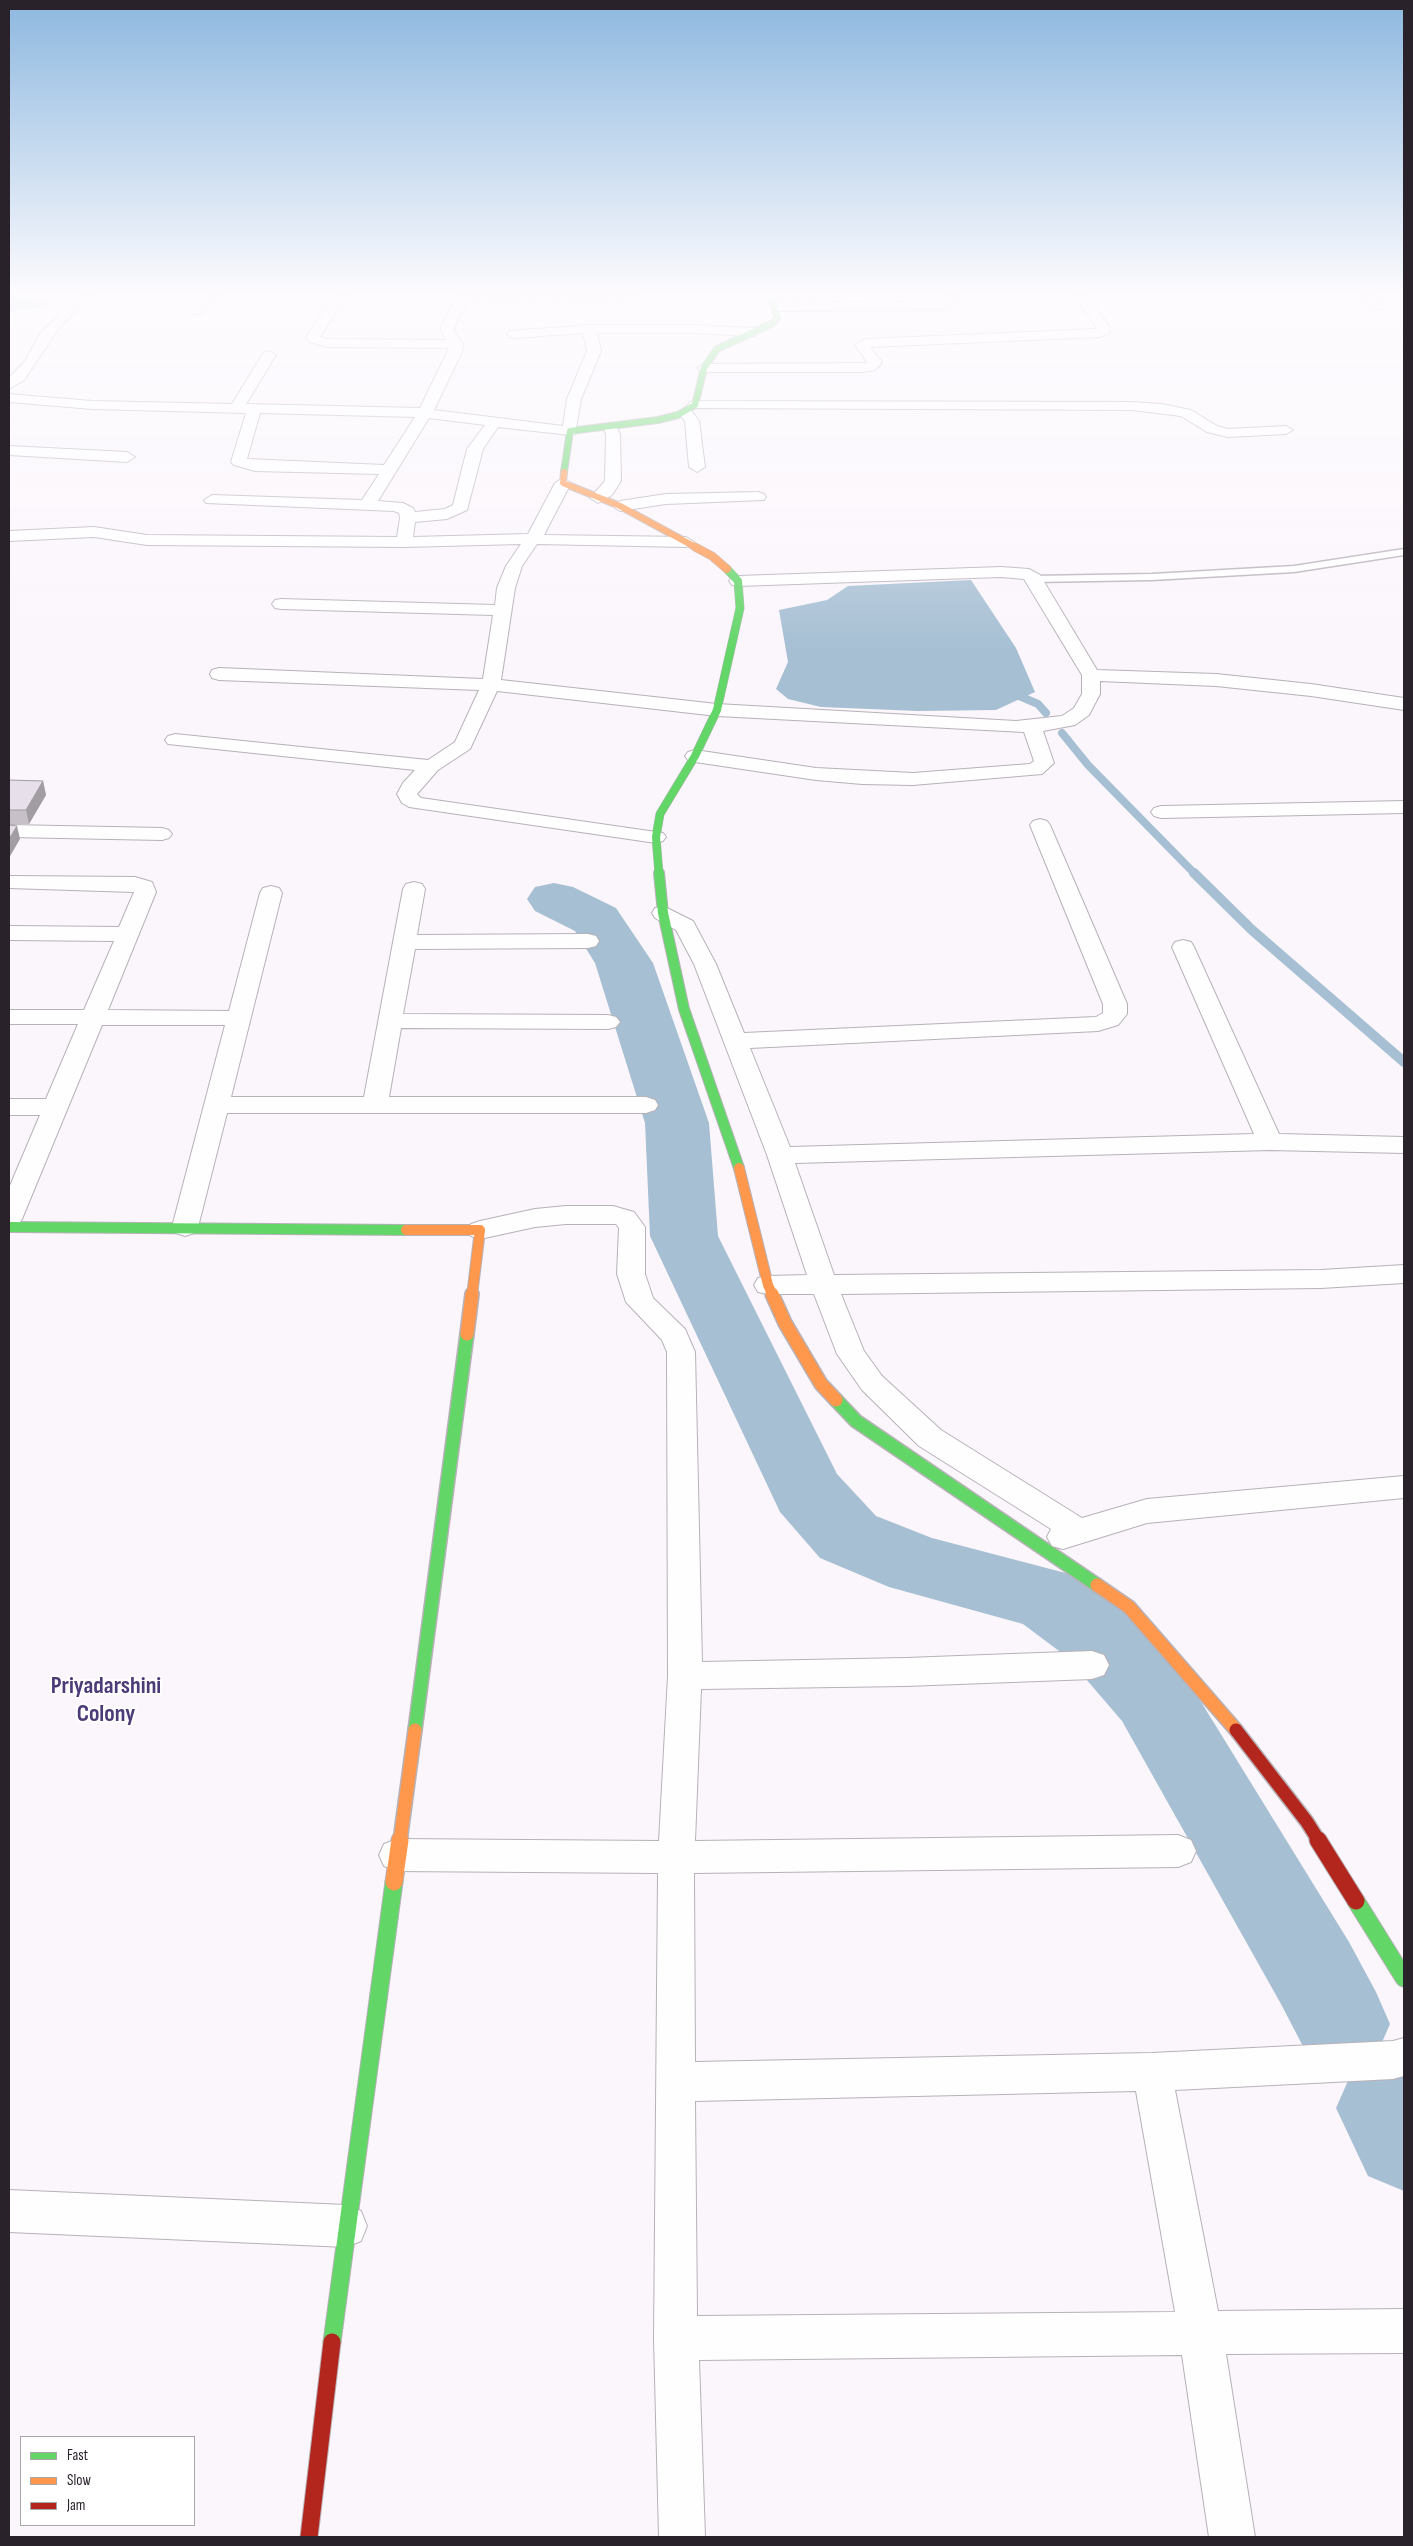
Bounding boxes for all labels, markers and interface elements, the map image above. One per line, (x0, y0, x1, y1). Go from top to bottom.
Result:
district label: Priyadarshini Colony (51, 1673, 161, 1729)
legend (20, 2436, 195, 2526)
text: Fast (67, 2446, 88, 2465)
text: Slow (67, 2471, 91, 2490)
text: Jam (67, 2496, 85, 2515)

